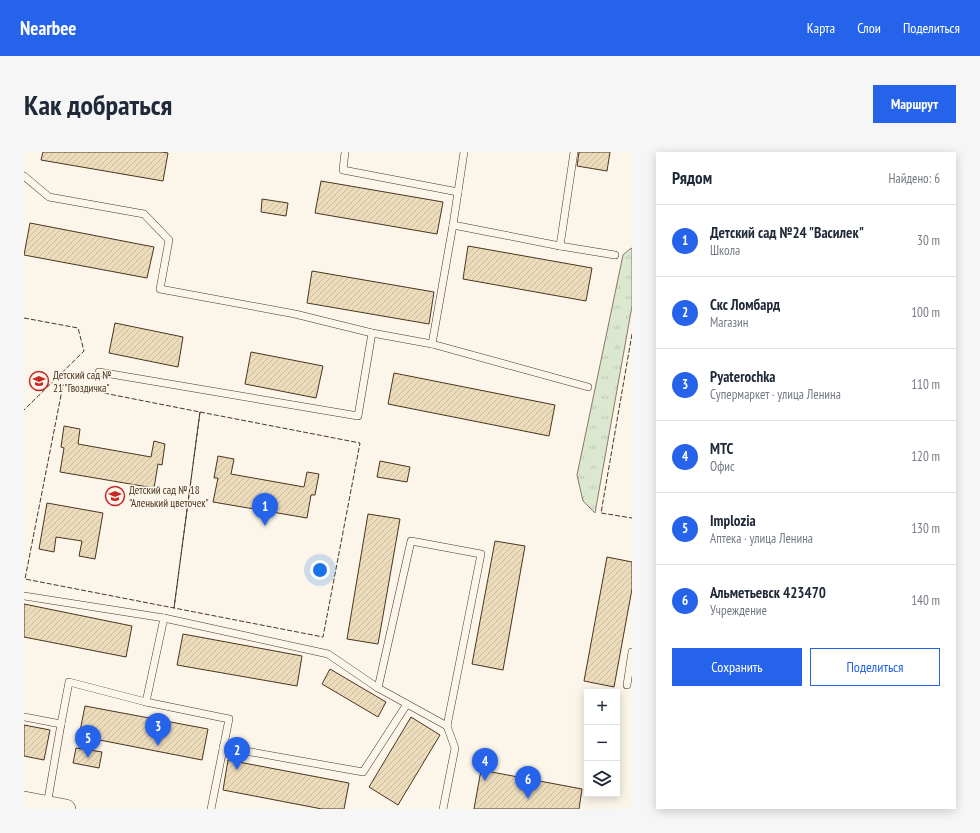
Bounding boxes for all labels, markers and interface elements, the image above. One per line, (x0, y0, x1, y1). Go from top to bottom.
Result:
text: Nearbee (20, 16, 77, 40)
text: Карта (807, 19, 835, 37)
text: Слои (857, 19, 881, 37)
text: Поделиться (903, 19, 960, 37)
button: Маршрут (873, 85, 956, 123)
text: Как добраться (24, 86, 172, 123)
text: Рядом (672, 167, 712, 189)
text: Найдено: 6 (889, 170, 940, 187)
text: Детский сад №24 "Василек" (710, 223, 864, 242)
text: 1 (682, 232, 688, 249)
text: 30 m (917, 232, 940, 249)
text: Школа (710, 242, 740, 259)
text: Скс Ломбард (710, 295, 780, 314)
text: 2 (682, 304, 688, 321)
text: 100 m (911, 304, 940, 321)
text: Магазин (710, 314, 748, 331)
text: Pyaterochka (710, 367, 776, 386)
place label: Детский сад № 21 "Гвоздичка" (53, 368, 111, 395)
school or university icon: Детский сад № 21 "Гвоздичка" (28, 370, 50, 392)
text: 3 (682, 376, 688, 393)
text: 110 m (911, 376, 940, 393)
text: Супермаркет · улица Ленина (710, 386, 841, 403)
text: МТС (710, 439, 733, 458)
text: 4 (682, 448, 688, 465)
text: 120 m (911, 448, 940, 465)
text: Офис (710, 458, 735, 475)
place label: Детский сад № 18 "Аленький цветочек" (129, 483, 209, 510)
school or university icon: Детский сад № 18 "Аленький цветочек" (104, 485, 126, 507)
pin: 1 (252, 493, 278, 526)
text: Implozia (710, 511, 756, 530)
text: 5 (682, 520, 688, 537)
text: 130 m (911, 520, 940, 537)
text: Аптека · улица Ленина (710, 530, 813, 547)
your location (310, 560, 330, 580)
text: Альметьевск 423470 (710, 583, 826, 602)
text: 6 (682, 592, 688, 609)
text: 140 m (911, 592, 940, 609)
text: Учреждение (710, 602, 767, 619)
button: Сохранить (672, 648, 802, 686)
button: Поделиться (810, 648, 940, 686)
map controls (584, 689, 620, 797)
button: + (584, 689, 620, 725)
pin: 3 (145, 713, 171, 746)
pin: 5 (75, 725, 101, 758)
button: − (584, 725, 620, 761)
pin: 2 (224, 737, 250, 770)
pin: 4 (472, 748, 498, 781)
button: layers (584, 761, 620, 797)
pin: 6 (515, 766, 541, 799)

